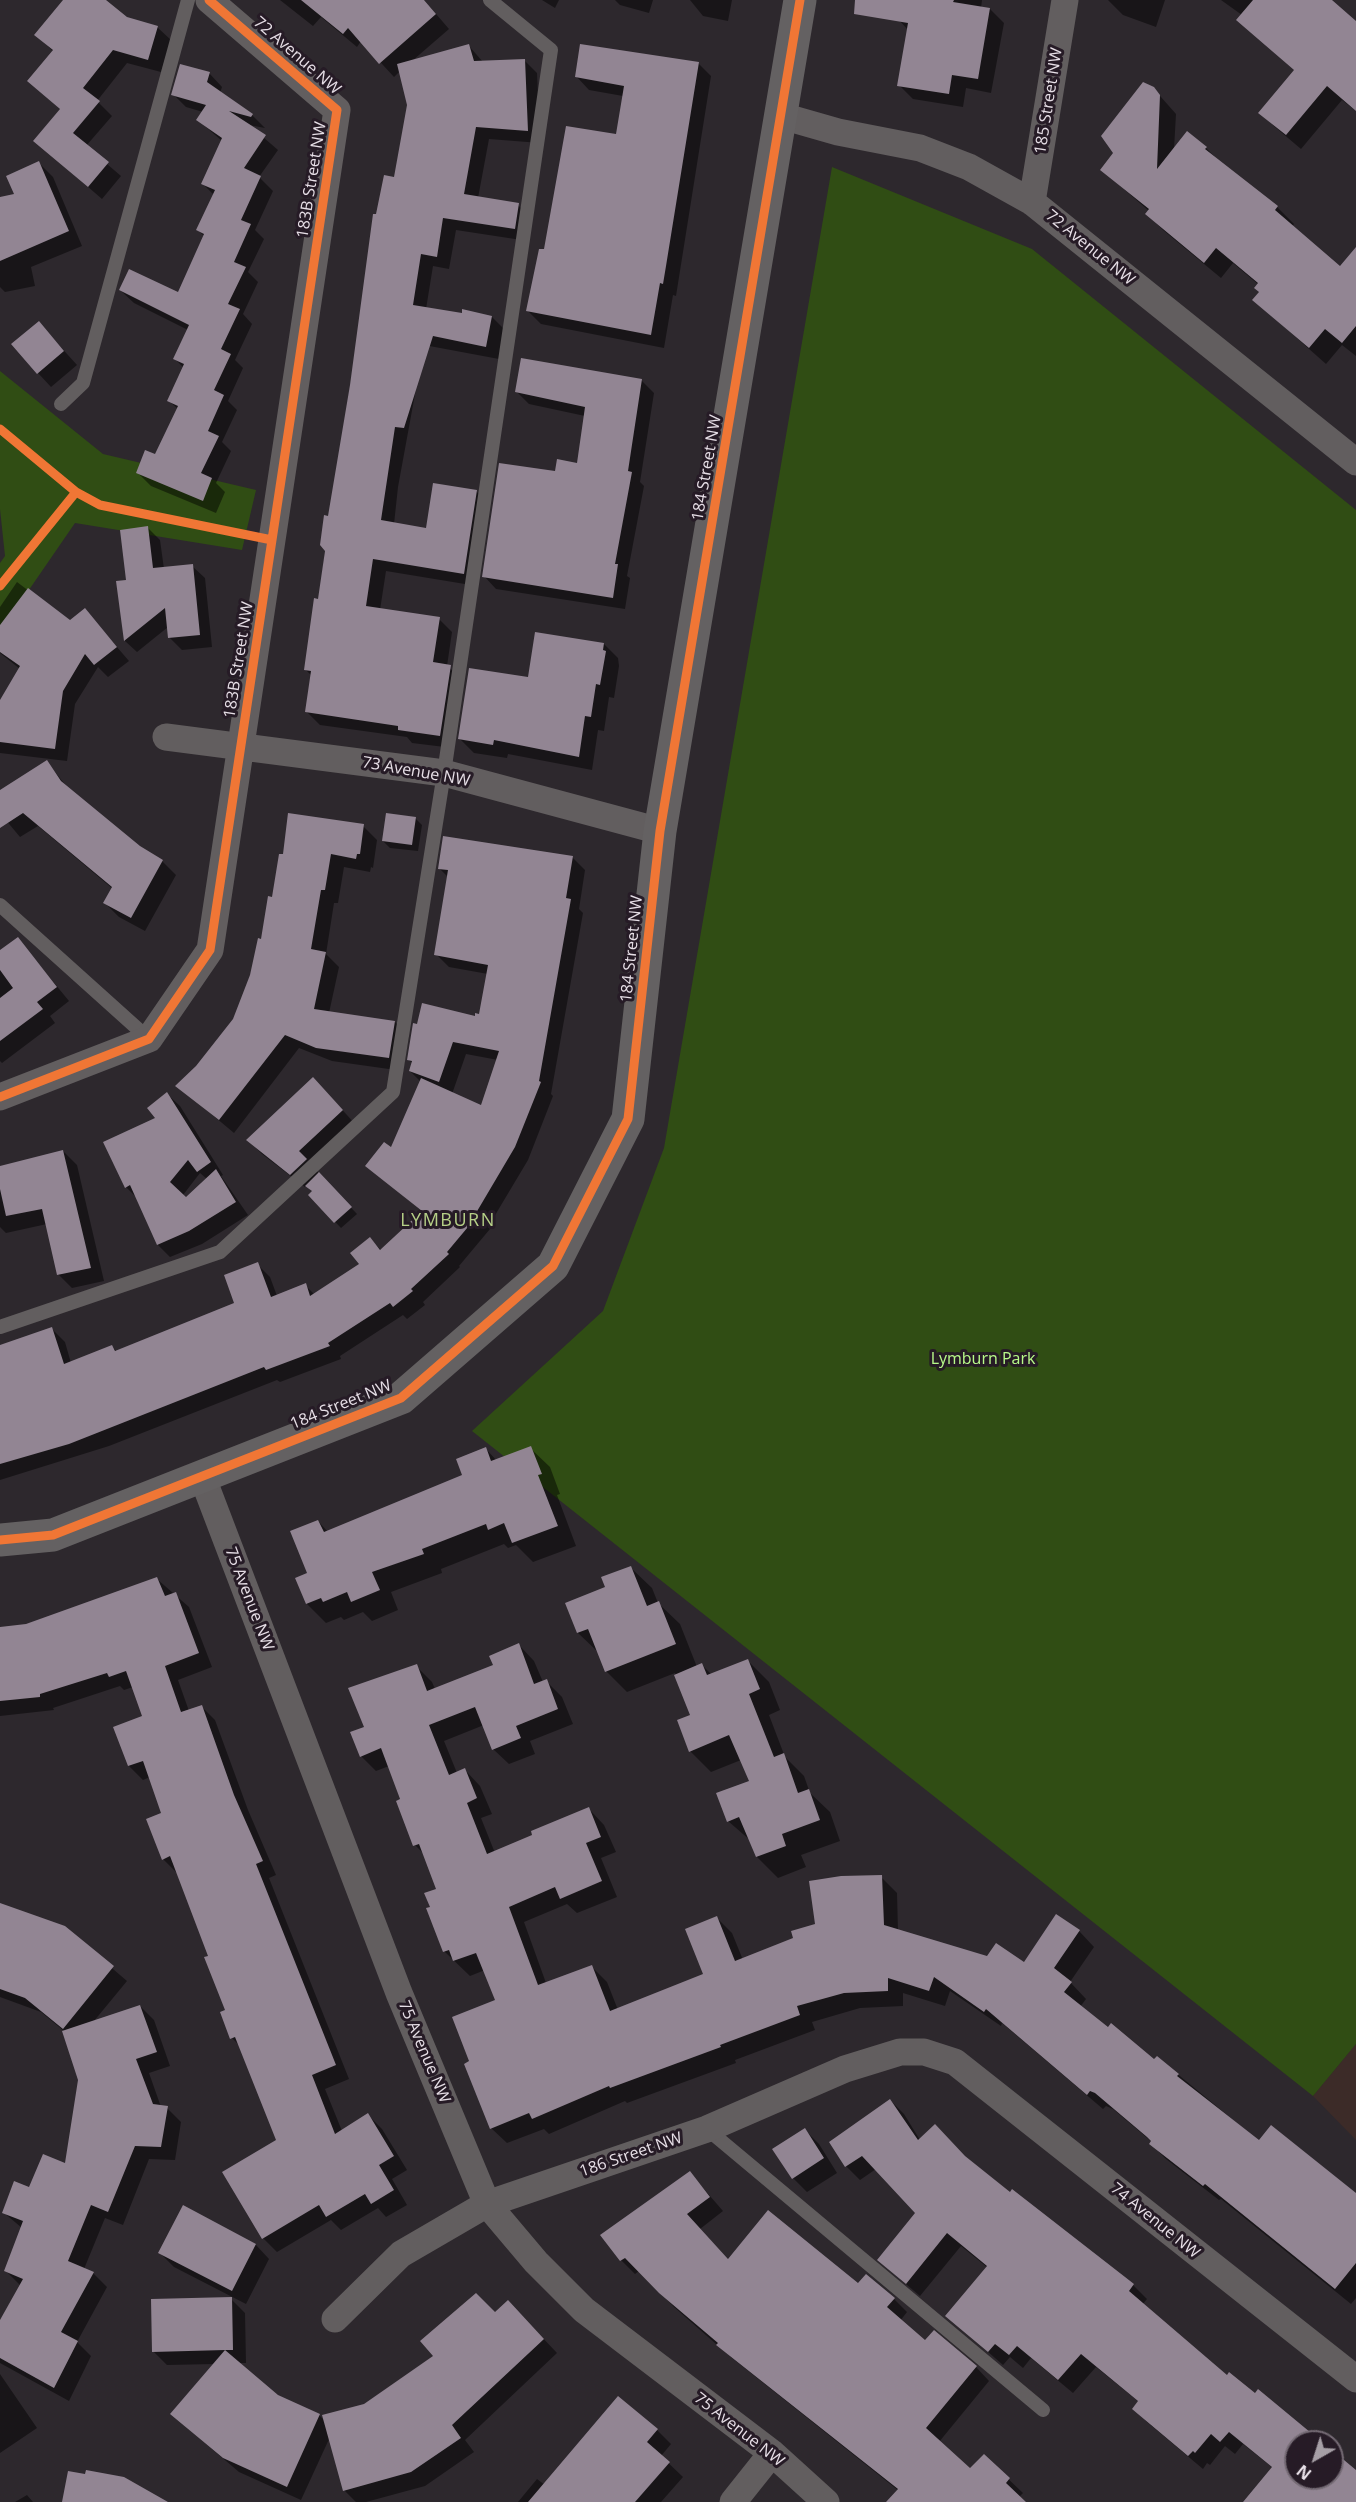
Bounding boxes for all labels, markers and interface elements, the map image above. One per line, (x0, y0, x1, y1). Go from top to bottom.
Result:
street label: 72 Avenue NW (250, 13, 344, 99)
street label: 185 Street NW (1031, 47, 1067, 155)
street label: 183B Street NW (293, 120, 331, 240)
street label: 72 Avenue NW (1042, 206, 1138, 290)
street label: 184 Street NW (688, 414, 726, 522)
street label: 183B Street NW (220, 600, 258, 720)
street label: 73 Avenue NW (361, 753, 471, 791)
street label: 184 Street NW (617, 895, 647, 1003)
district label: LYMBURN (400, 1210, 496, 1232)
park label: Lymburn Park (931, 1349, 1035, 1369)
street label: 184 Street NW (288, 1376, 394, 1434)
street label: 75 Avenue NW (220, 1545, 278, 1653)
street label: 75 Avenue NW (394, 1998, 454, 2106)
street label: 186 Street NW (577, 2128, 685, 2182)
street label: 74 Avenue NW (1107, 2179, 1203, 2263)
street label: 75 Avenue NW (690, 2389, 788, 2471)
north arrow (1284, 2430, 1344, 2490)
text: N (1292, 2460, 1316, 2485)

